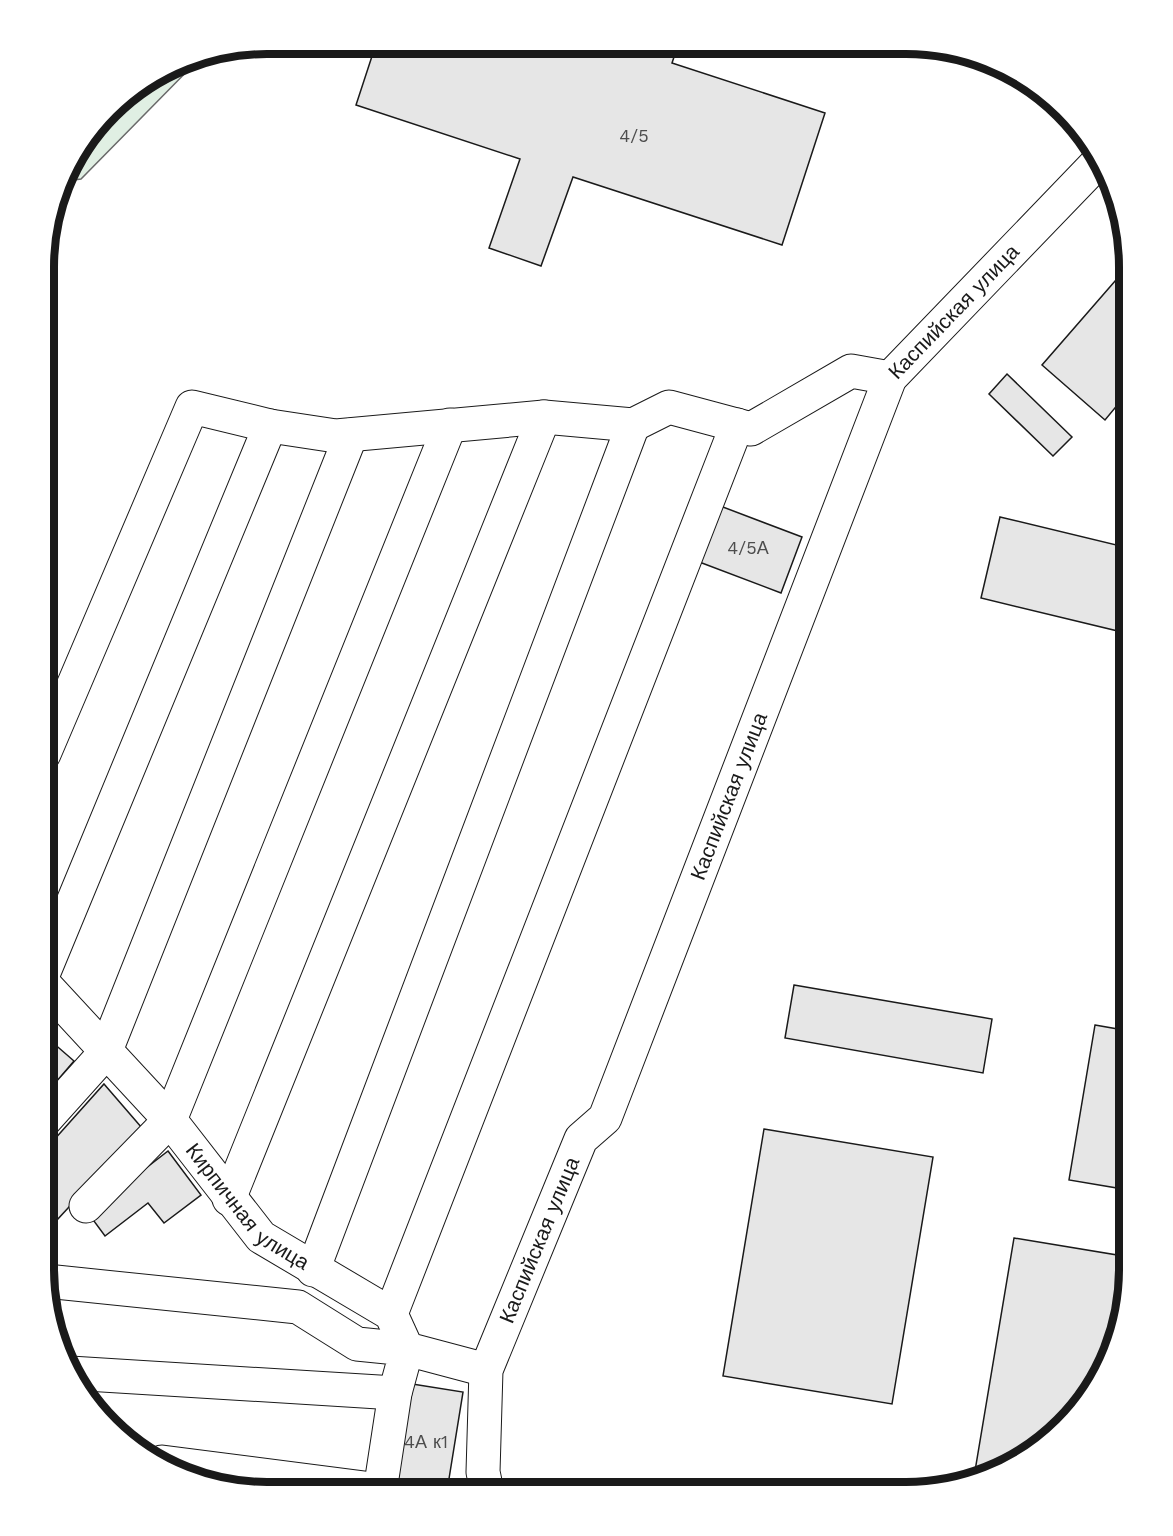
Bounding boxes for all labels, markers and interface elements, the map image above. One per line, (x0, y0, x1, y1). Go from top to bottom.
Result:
house number: 4/5 (619, 125, 649, 146)
street label: Каспийская улица (883, 239, 1024, 384)
house number: 4/5А (727, 537, 769, 558)
street label: Каспийская улица (685, 708, 772, 883)
street label: Кирпичная улица (181, 1138, 314, 1275)
street label: Каспийская улица (494, 1153, 584, 1327)
house number: 4А к1 (404, 1431, 448, 1452)

